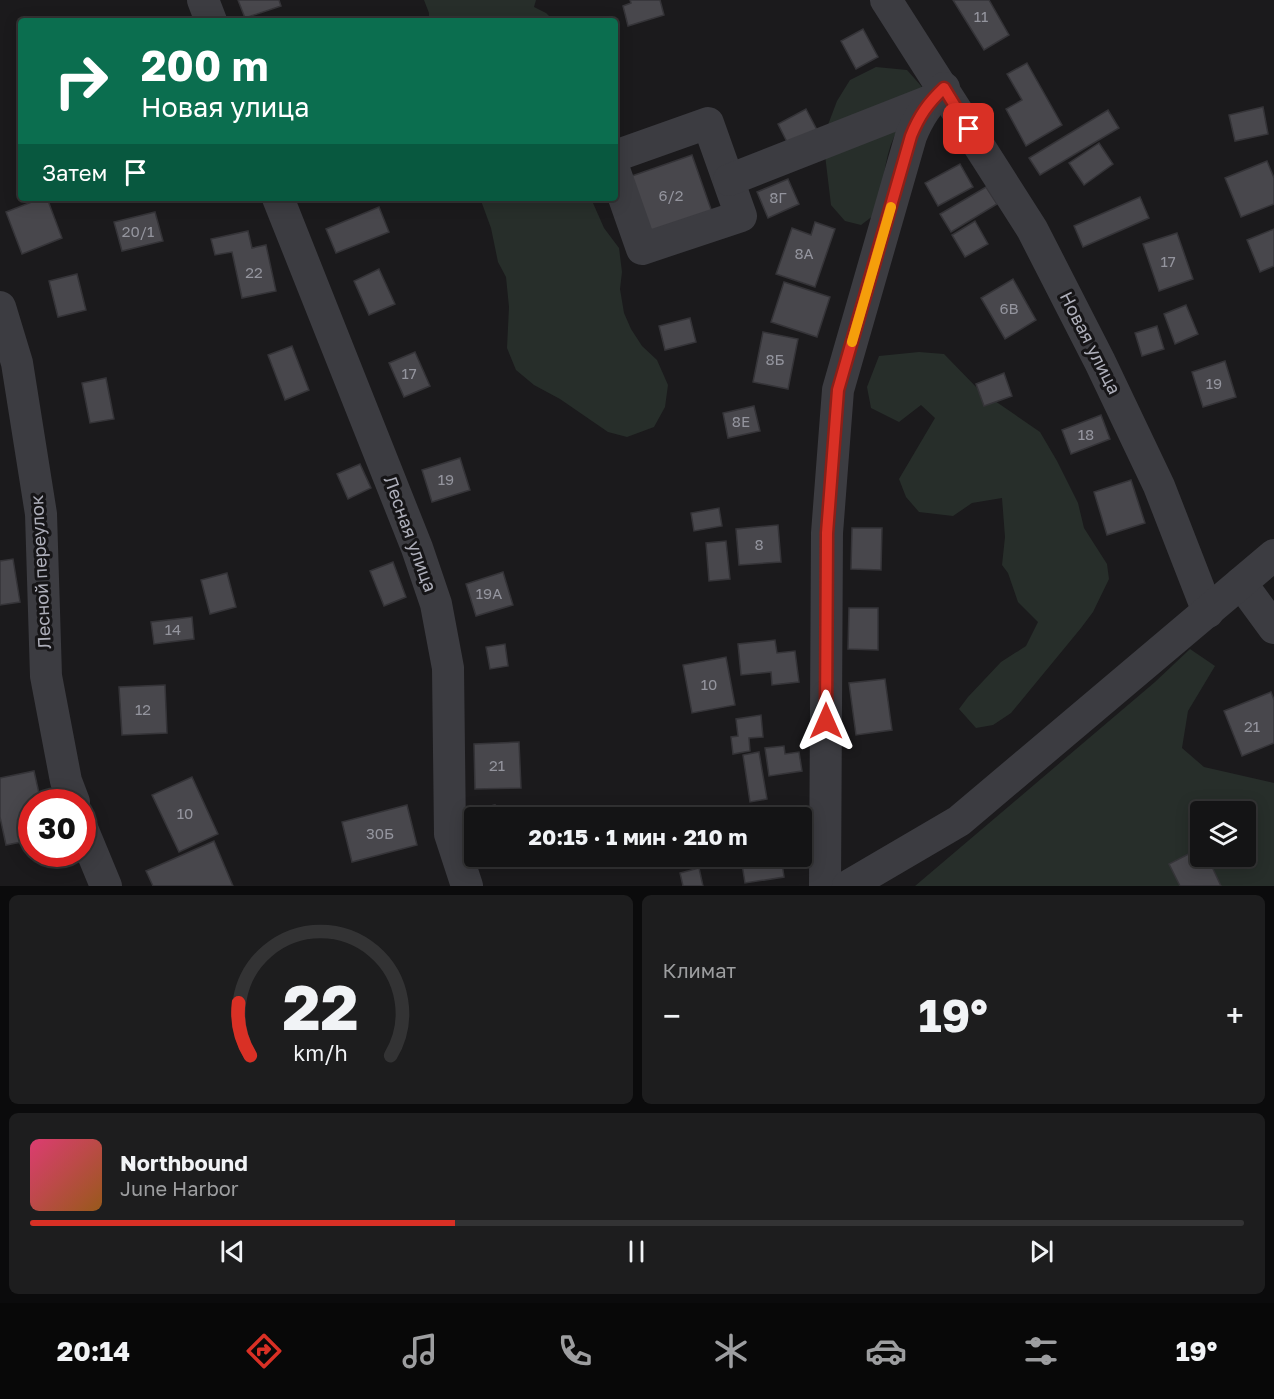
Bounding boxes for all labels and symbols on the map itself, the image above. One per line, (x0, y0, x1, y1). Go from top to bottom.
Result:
house number: 11 (974, 7, 988, 25)
pin (943, 103, 994, 154)
house number: 6/2 (659, 186, 683, 204)
house number: 8Г (769, 188, 787, 206)
house number: 20/1 (122, 222, 154, 240)
house number: 8А (794, 244, 814, 262)
house number: 17 (1160, 252, 1176, 270)
house number: 22 (245, 263, 263, 281)
street label: Новая улица (1056, 288, 1126, 398)
house number: 6В (999, 299, 1019, 317)
house number: 8Б (765, 350, 785, 368)
house number: 17 (401, 364, 417, 382)
house number: 19 (1206, 374, 1222, 392)
house number: 8Е (732, 412, 750, 430)
house number: 18 (1078, 425, 1094, 443)
house number: 19 (438, 470, 454, 488)
street label: Лесная улица (380, 473, 442, 595)
street label: Лесной переулок (25, 494, 55, 650)
house number: 8 (754, 535, 764, 553)
house number: 19А (476, 584, 502, 602)
house number: 14 (165, 620, 181, 638)
house number: 10 (701, 675, 717, 693)
position arrow (794, 689, 858, 753)
house number: 12 (135, 700, 151, 718)
house number: 21 (1244, 717, 1260, 735)
house number: 21 (489, 756, 505, 774)
speed limit sign: 30 (18, 789, 96, 867)
house number: 10 (177, 804, 193, 822)
house number: 30Б (366, 824, 394, 842)

